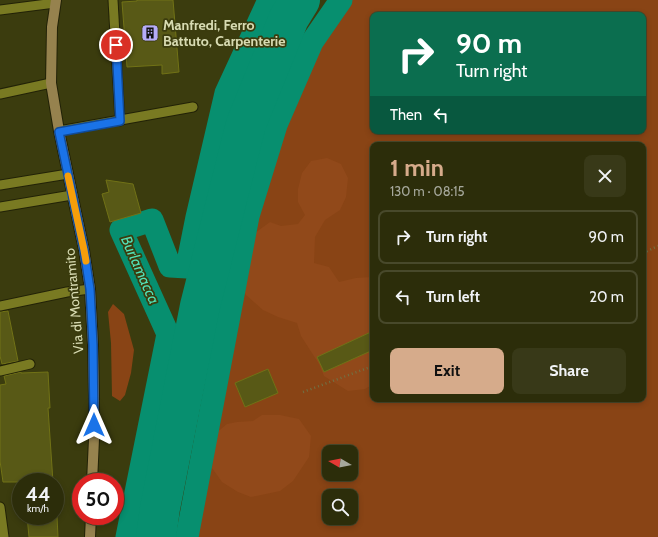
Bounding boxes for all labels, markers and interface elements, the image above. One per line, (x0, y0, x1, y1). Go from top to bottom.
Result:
place label: Manfredi, Ferro Battuto, Carpenterie (163, 16, 285, 50)
building icon: Manfredi, Ferro Battuto, Carpenterie (140, 23, 160, 43)
text: 90 m (456, 26, 522, 60)
pin (99, 28, 133, 62)
icon: right (390, 28, 442, 80)
icon: arrive (105, 34, 127, 56)
text: Turn right (456, 60, 527, 82)
icon: left (430, 104, 452, 126)
text: Then (390, 106, 422, 124)
text: 1 min (390, 153, 444, 182)
button: close (584, 155, 626, 197)
text: 130 m · 08:15 (390, 183, 465, 199)
icon: right (392, 226, 414, 248)
text: Turn right (426, 228, 487, 246)
text: 90 m (588, 228, 624, 246)
water label: Burlamacca (117, 233, 163, 307)
street label: Via di Montramito (60, 247, 88, 355)
icon: left (392, 286, 414, 308)
text: Turn left (426, 288, 480, 306)
text: 20 m (589, 288, 624, 306)
button: Exit (390, 348, 504, 394)
button: Share (512, 348, 626, 394)
position arrow (73, 404, 115, 446)
north arrow (322, 445, 358, 481)
map controls (322, 445, 358, 525)
speed limit sign: 50 (72, 473, 124, 525)
text: 44 (26, 482, 50, 506)
button: search (322, 489, 358, 525)
text: km/h (27, 502, 49, 515)

